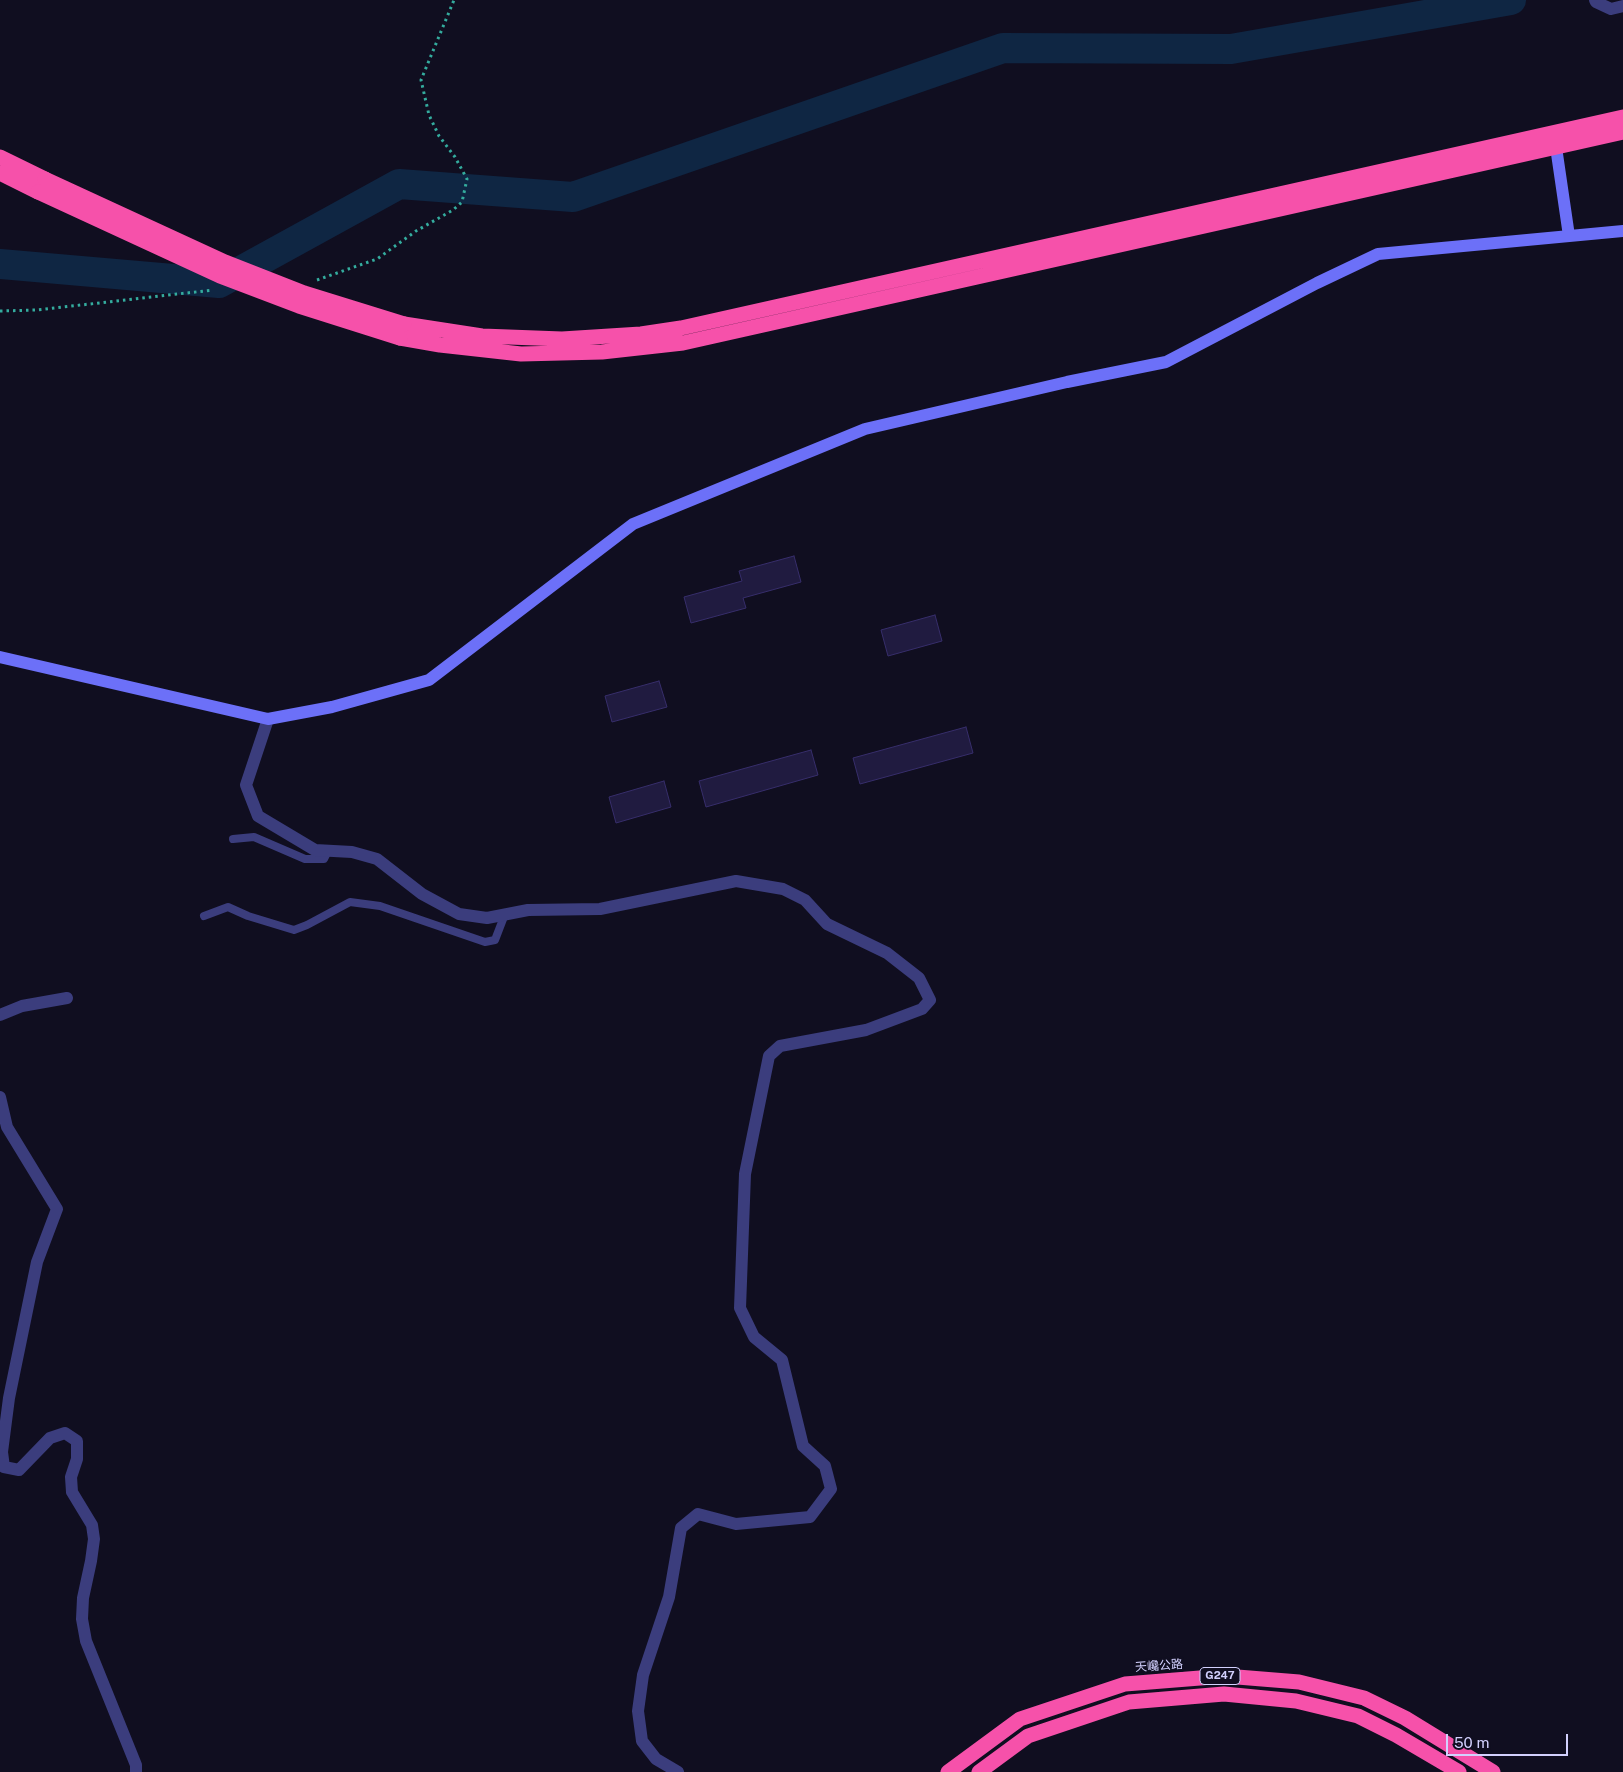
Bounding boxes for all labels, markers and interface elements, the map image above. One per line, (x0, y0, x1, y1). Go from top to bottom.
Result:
street label: 天巉公路 (1135, 1657, 1183, 1675)
road number: G247 (1200, 1668, 1240, 1684)
scale bar (1448, 1724, 1570, 1756)
text: 50 m (1454, 1734, 1489, 1751)

